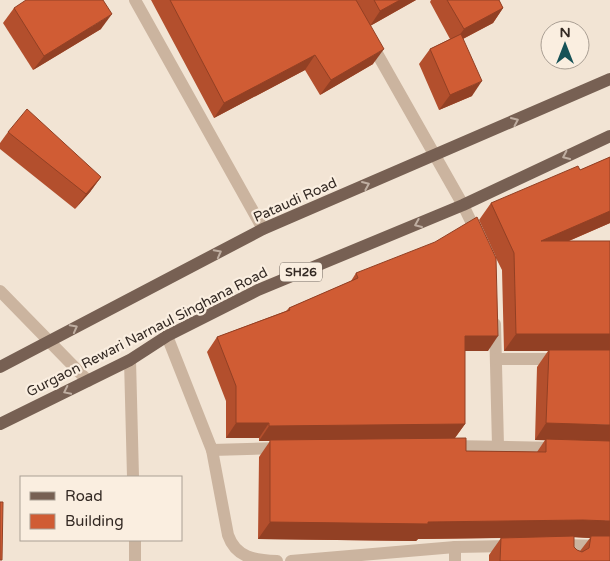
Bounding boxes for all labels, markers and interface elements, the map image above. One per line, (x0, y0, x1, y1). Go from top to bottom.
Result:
north arrow (540, 20, 590, 70)
text: N (559, 24, 571, 41)
one-way arrow (510, 116, 519, 127)
one-way arrow (562, 150, 571, 161)
street label: Pataudi Road (251, 174, 339, 226)
one-way arrow (361, 181, 370, 192)
one-way arrow (414, 217, 423, 228)
one-way arrow (213, 249, 222, 259)
road number: SH26 (280, 262, 322, 282)
street label: Gurgaon Rewari Narnaul Singhana Road (24, 264, 270, 400)
one-way arrow (69, 324, 78, 334)
one-way arrow (63, 385, 72, 396)
legend (20, 476, 182, 541)
text: Road (65, 487, 103, 505)
text: Building (65, 512, 124, 530)

